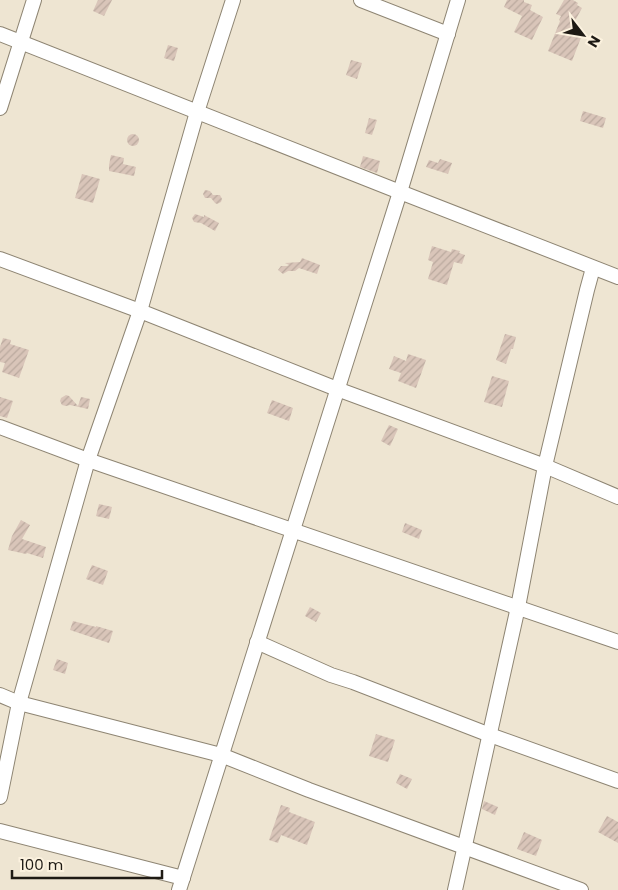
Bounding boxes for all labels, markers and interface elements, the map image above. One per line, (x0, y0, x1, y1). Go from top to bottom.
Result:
north arrow (558, 10, 608, 60)
text: N (583, 32, 605, 51)
scale bar (12, 848, 162, 880)
text: 100 m (20, 854, 63, 875)

